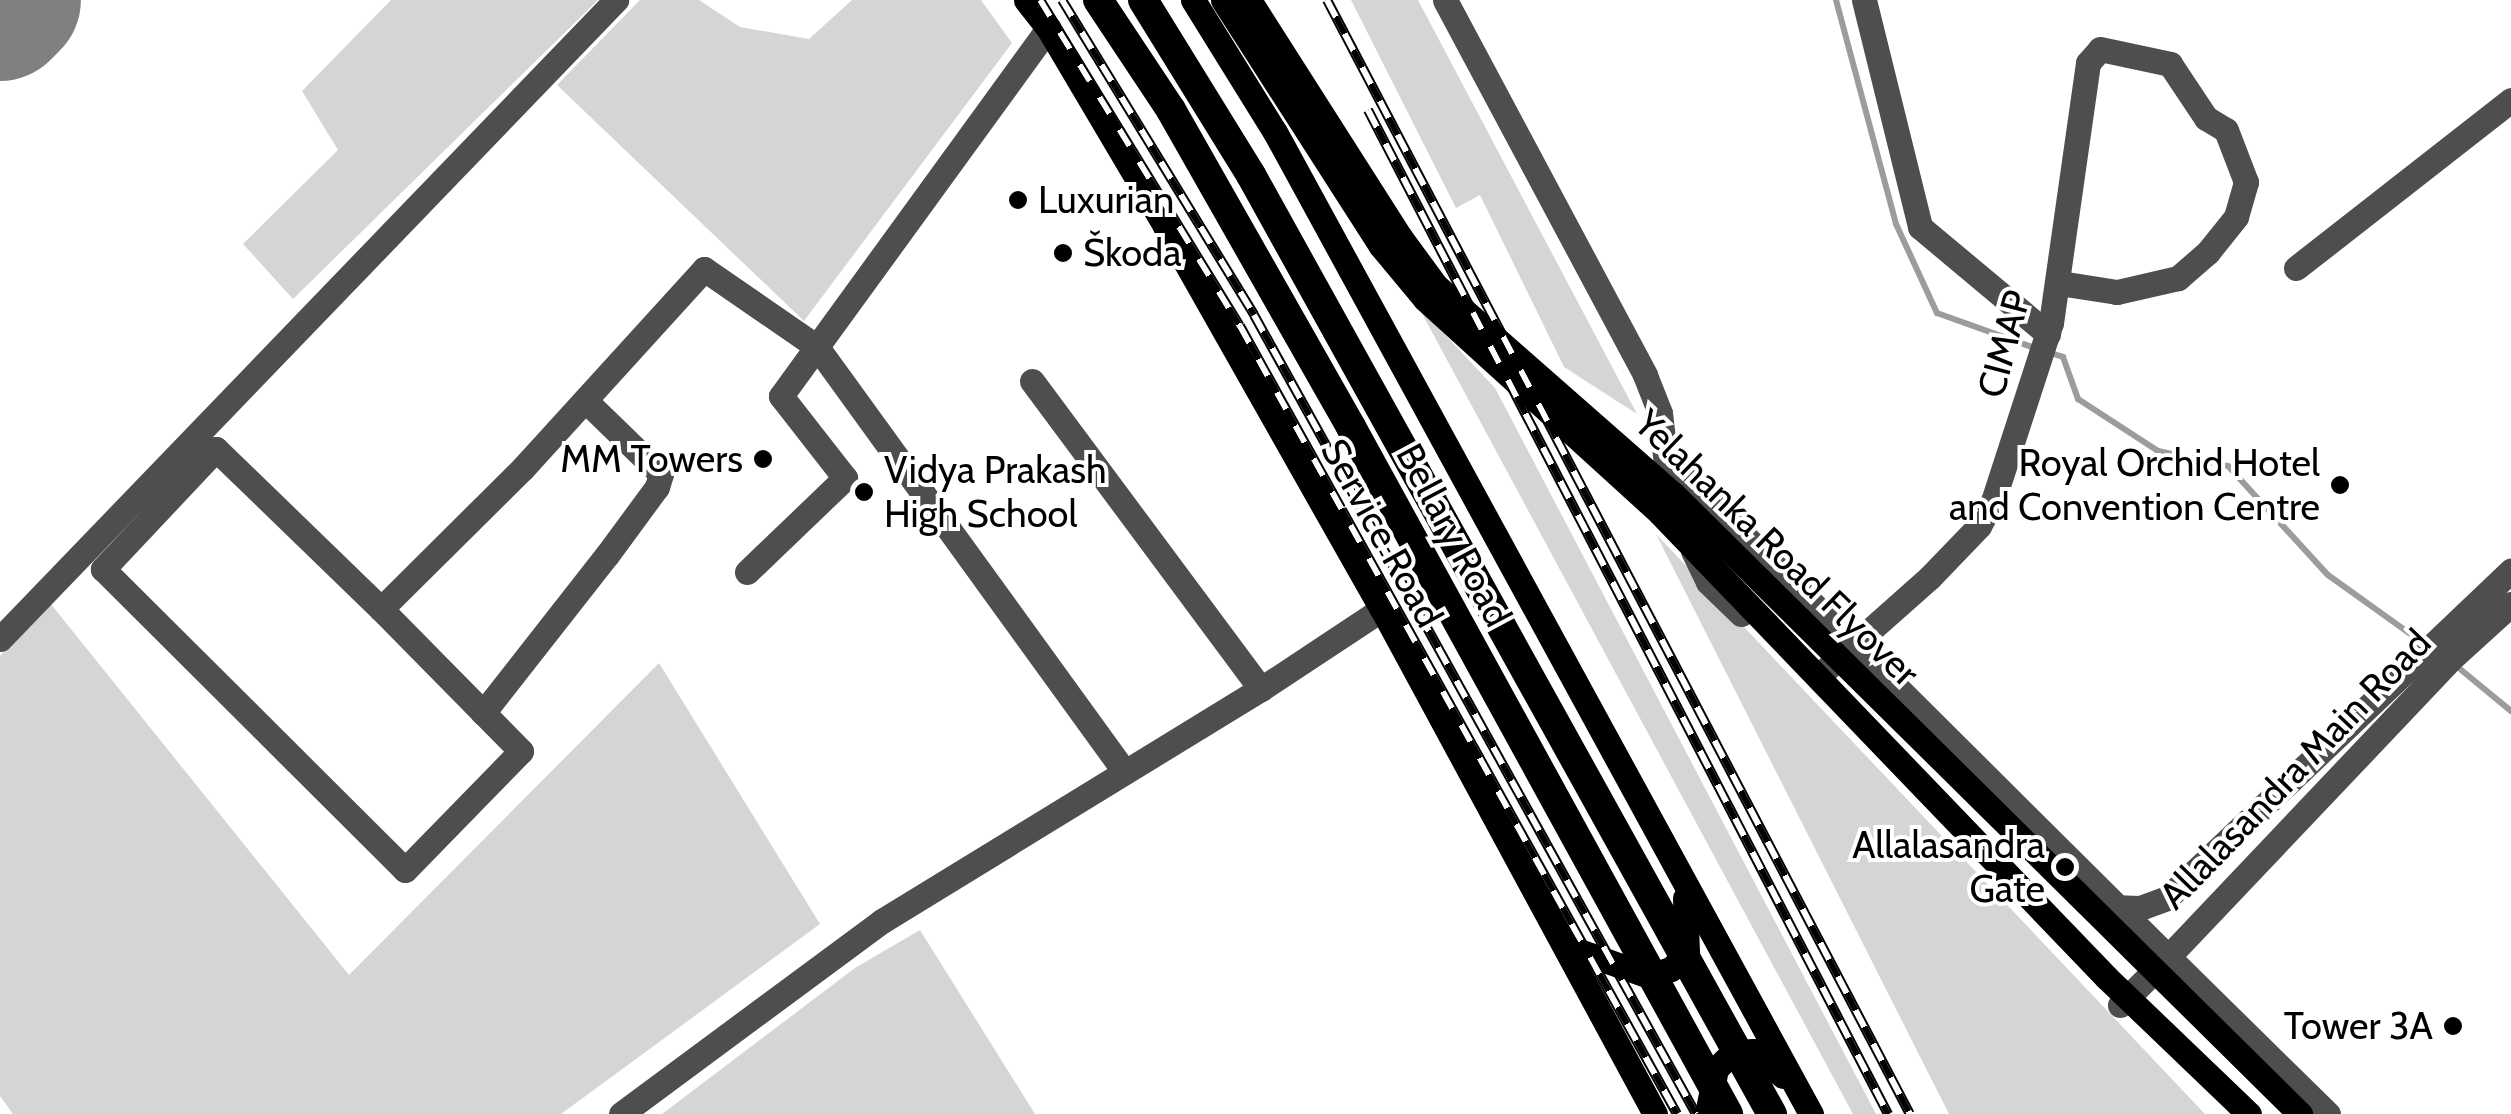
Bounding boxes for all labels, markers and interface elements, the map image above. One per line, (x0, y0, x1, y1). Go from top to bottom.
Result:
place label: Luxurian (1038, 177, 1174, 223)
marker: Luxurian (1007, 189, 1029, 211)
place label: Škoda (1083, 230, 1181, 276)
marker: Škoda (1052, 242, 1074, 264)
street label: CIMAP (1968, 286, 2040, 402)
street label: Yelahanka Road Flyover (1625, 401, 1929, 695)
street label: Service Road (1312, 431, 1452, 635)
place label: MM Towers (560, 436, 743, 482)
street label: Bellary Road (1387, 436, 1521, 634)
place label: Royal Orchid Hotel and Convention Centre (1949, 440, 2320, 530)
place label: Vidya Prakash High School (884, 447, 1107, 536)
marker: MM Towers (752, 448, 774, 470)
marker: Royal Orchid Hotel and Convention Centre (2329, 474, 2351, 496)
marker: Vidya Prakash High School (853, 481, 875, 503)
street label: Allalasandra Main Road (2150, 620, 2440, 918)
place label: Allalasandra Gate (1852, 822, 2045, 912)
marker: Allalasandra Gate (2054, 856, 2076, 878)
place label: Tower 3A (2284, 1003, 2433, 1049)
marker: Tower 3A (2442, 1015, 2464, 1037)

